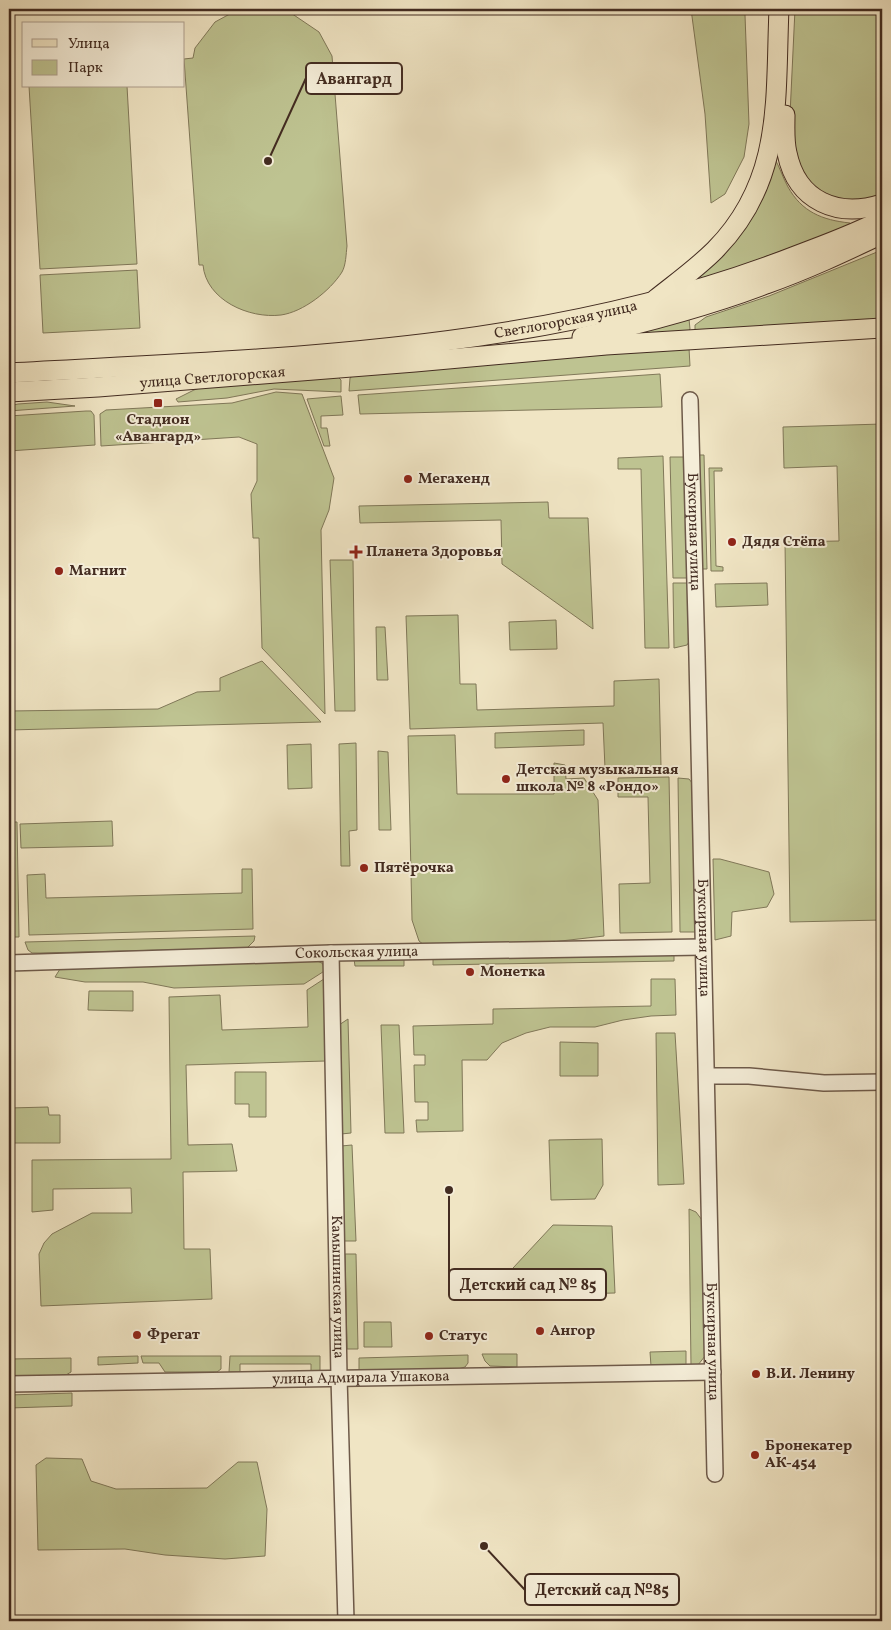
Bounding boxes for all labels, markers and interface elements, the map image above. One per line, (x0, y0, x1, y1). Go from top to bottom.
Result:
legend (22, 22, 185, 88)
text: Улица (68, 34, 110, 55)
text: Парк (68, 58, 103, 79)
callout: Авангард (306, 63, 402, 94)
text: Авангард (316, 69, 392, 91)
street label: Светлогорская улица (493, 295, 640, 344)
street label: улица Светлогорская (139, 362, 286, 394)
marker: Стадион «Авангард» (152, 397, 164, 409)
place label: Стадион «Авангард» (115, 410, 201, 448)
place label: Мегахенд (418, 469, 490, 490)
street label: Буксирная улица (681, 472, 706, 591)
marker: Мегахенд (402, 473, 414, 485)
place label: Дядя Стёпа (742, 532, 826, 553)
marker: Дядя Стёпа (726, 536, 738, 548)
place label: Планета Здоровья (366, 542, 502, 563)
marker: Планета Здоровья (350, 546, 362, 558)
place label: Магнит (69, 561, 127, 582)
marker: Магнит (53, 565, 65, 577)
place label: Детская музыкальная школа № 8 «Рондо» (516, 760, 679, 798)
marker: Детская музыкальная школа № 8 «Рондо» (500, 773, 512, 785)
place label: Пятёрочка (374, 858, 454, 879)
marker: Пятёрочка (358, 862, 370, 874)
street label: Буксирная улица (691, 878, 715, 997)
street label: Сокольская улица (295, 941, 419, 965)
place label: Монетка (480, 962, 545, 983)
marker: Монетка (464, 966, 476, 978)
street label: Камышинская улица (325, 1215, 349, 1359)
callout: Детский сад № 85 (449, 1269, 606, 1300)
text: Детский сад № 85 (459, 1275, 597, 1297)
street label: Буксирная улица (700, 1282, 724, 1401)
place label: Ангор (550, 1321, 595, 1342)
place label: Фрегат (147, 1325, 201, 1346)
marker: Ангор (534, 1325, 546, 1337)
place label: Статус (439, 1326, 488, 1347)
marker: Фрегат (131, 1329, 143, 1341)
marker: Статус (423, 1330, 435, 1342)
place label: В.И. Ленину (766, 1364, 856, 1385)
street label: улица Адмирала Ушакова (272, 1366, 450, 1390)
marker: В.И. Ленину (750, 1368, 762, 1380)
place label: Бронекатер АК-454 (765, 1436, 852, 1474)
marker: Бронекатер АК-454 (749, 1449, 761, 1461)
callout: Детский сад №85 (525, 1574, 679, 1605)
text: Детский сад №85 (535, 1580, 669, 1602)

